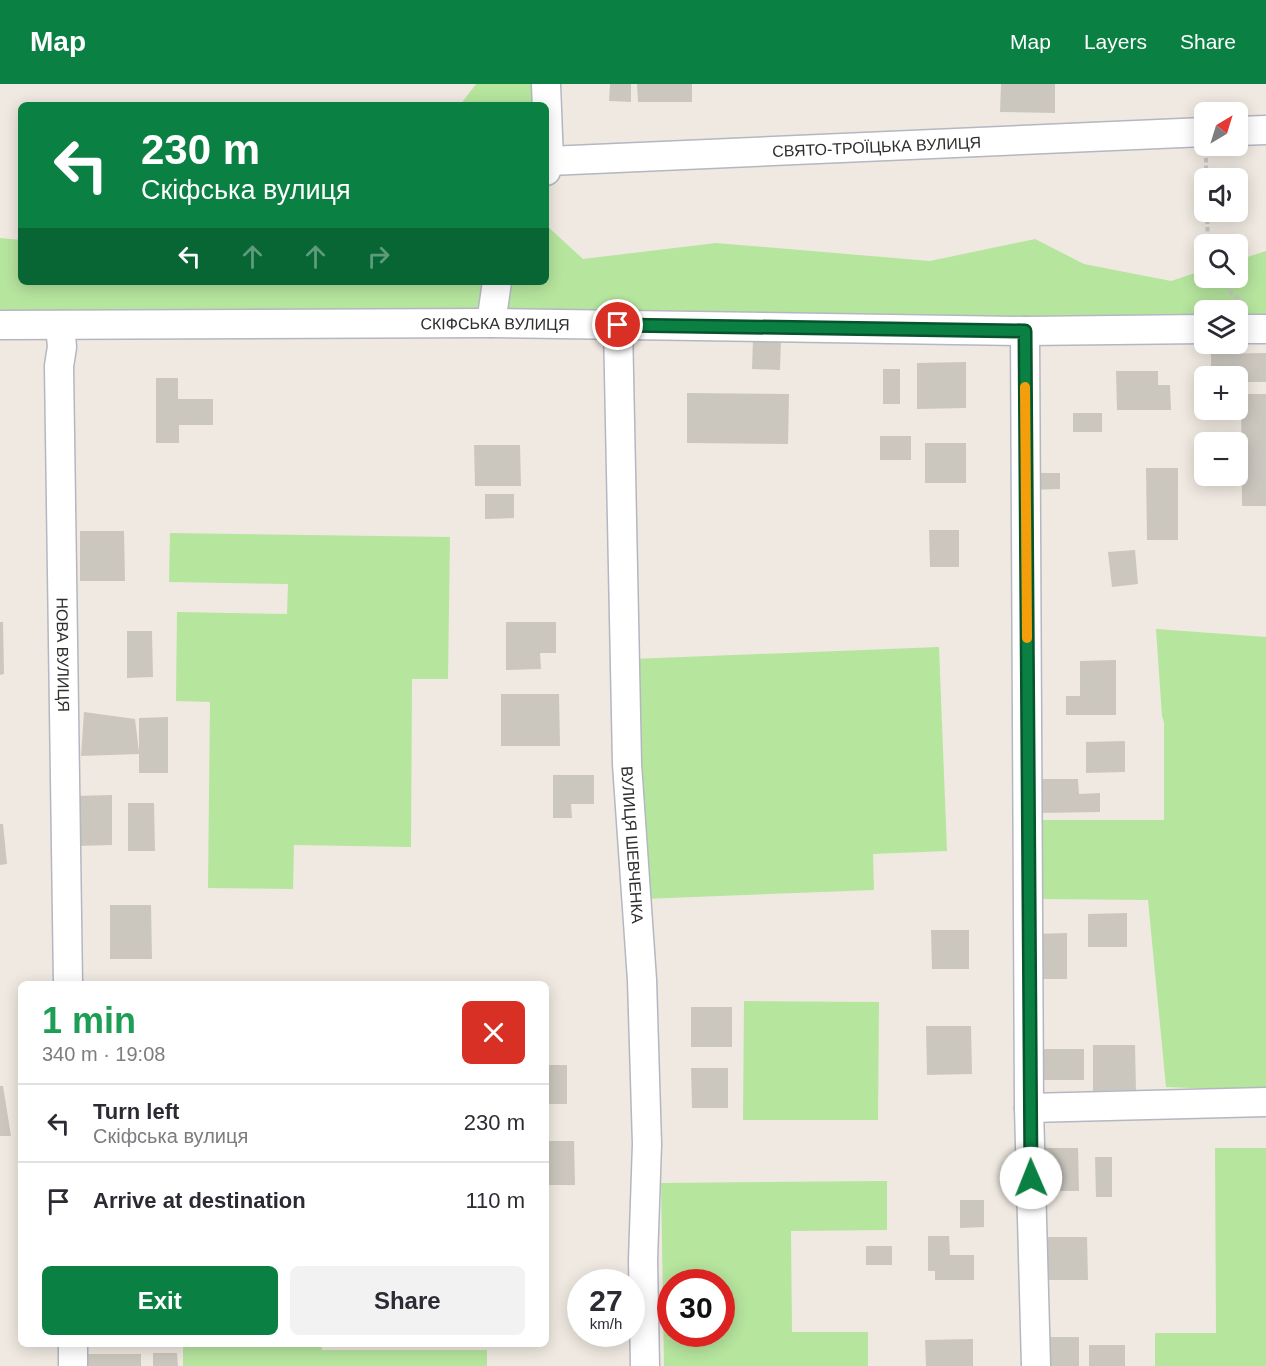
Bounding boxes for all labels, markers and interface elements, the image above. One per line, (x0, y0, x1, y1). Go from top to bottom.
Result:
text: Map (30, 26, 86, 57)
text: Map (1010, 30, 1051, 53)
text: Layers (1084, 30, 1147, 53)
text: Share (1180, 30, 1236, 53)
north arrow (1194, 102, 1248, 156)
map controls (1194, 102, 1248, 486)
icon: left (42, 126, 120, 204)
text: 230 m (141, 126, 260, 173)
street label: СВЯТО-ТРОЇЦЬКА ВУЛИЦЯ (772, 133, 982, 160)
button: sound (1194, 168, 1248, 222)
text: Скіфська вулиця (141, 175, 351, 205)
button: search (1194, 234, 1248, 288)
icon: left (173, 240, 206, 273)
icon: ahead (236, 240, 269, 273)
icon: ahead (299, 240, 332, 273)
icon: right (362, 240, 395, 273)
pin (592, 299, 643, 350)
button: layers (1194, 300, 1248, 354)
icon: arrive (601, 308, 634, 341)
street label: СКІФСЬКА ВУЛИЦЯ (420, 314, 570, 333)
button: + (1194, 366, 1248, 420)
button: − (1194, 432, 1248, 486)
street label: НОВА ВУЛИЦЯ (54, 597, 73, 712)
street label: ВУЛИЦЯ ШЕВЧЕНКА (619, 765, 647, 924)
text: 1 min (42, 1000, 136, 1041)
button: close (462, 1001, 525, 1064)
text: 340 m · 19:08 (42, 1043, 165, 1065)
text: Turn left (93, 1099, 179, 1124)
icon: left (42, 1107, 75, 1140)
text: 230 m (464, 1110, 525, 1135)
text: Скіфська вулиця (93, 1125, 248, 1147)
position arrow (999, 1146, 1063, 1210)
icon: arrive (42, 1185, 75, 1218)
text: Arrive at destination (93, 1188, 306, 1213)
text: 110 m (465, 1188, 525, 1213)
button: Exit (42, 1266, 278, 1335)
button: Share (290, 1266, 525, 1335)
speed limit sign: 30 (657, 1269, 735, 1347)
text: 27 (589, 1284, 623, 1317)
text: km/h (590, 1315, 622, 1332)

